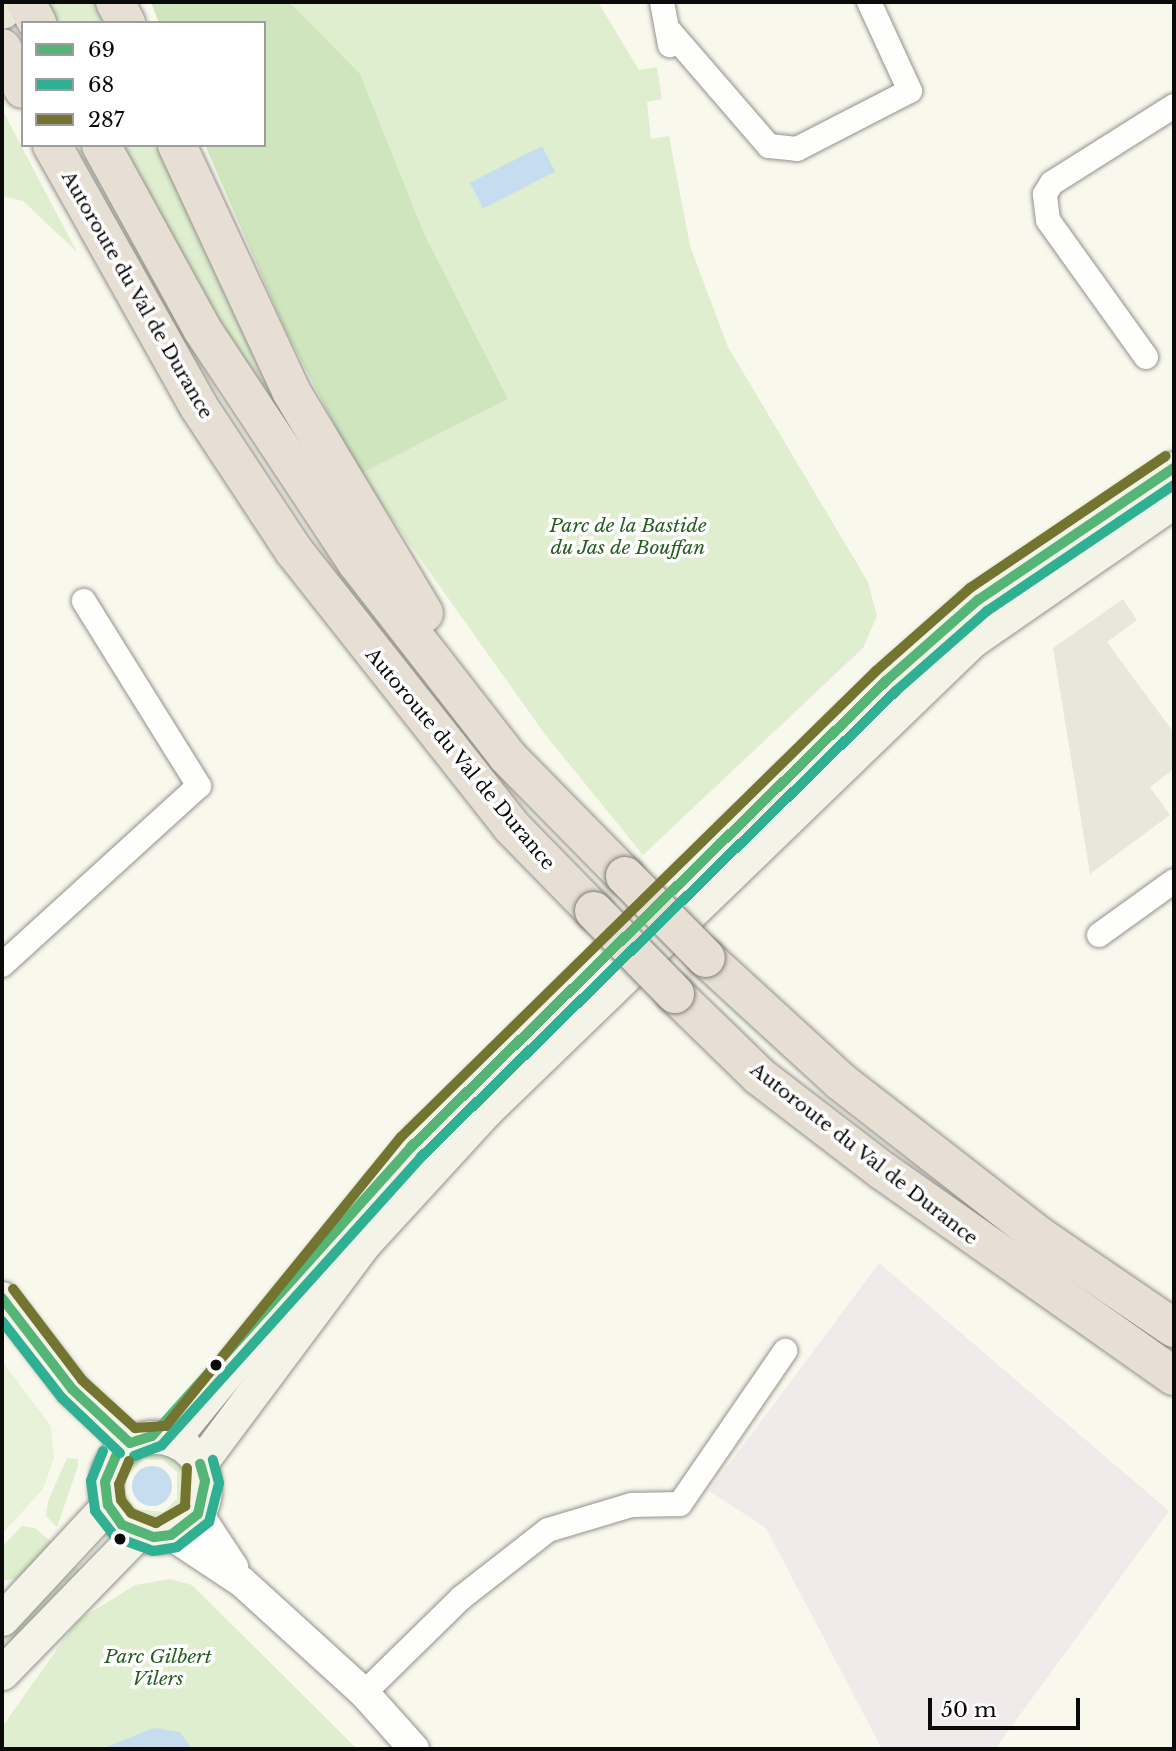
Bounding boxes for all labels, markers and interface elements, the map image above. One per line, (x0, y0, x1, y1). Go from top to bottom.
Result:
legend (21, 21, 266, 147)
text: 69 (88, 37, 115, 63)
text: 68 (88, 72, 114, 98)
text: 287 (88, 107, 124, 133)
street label: Autoroute du Val de Durance (56, 167, 218, 423)
park label: Parc de la Bastide du Jas de Bouffan (549, 515, 707, 559)
street label: Autoroute du Val de Durance (360, 643, 560, 875)
street label: Autoroute du Val de Durance (745, 1058, 983, 1250)
unlabelled marker (209, 1358, 223, 1372)
unlabelled marker (113, 1532, 127, 1546)
park label: Parc Gilbert Vilers (104, 1646, 212, 1690)
scale bar (931, 1684, 1083, 1728)
text: 50 m (941, 1697, 996, 1723)

